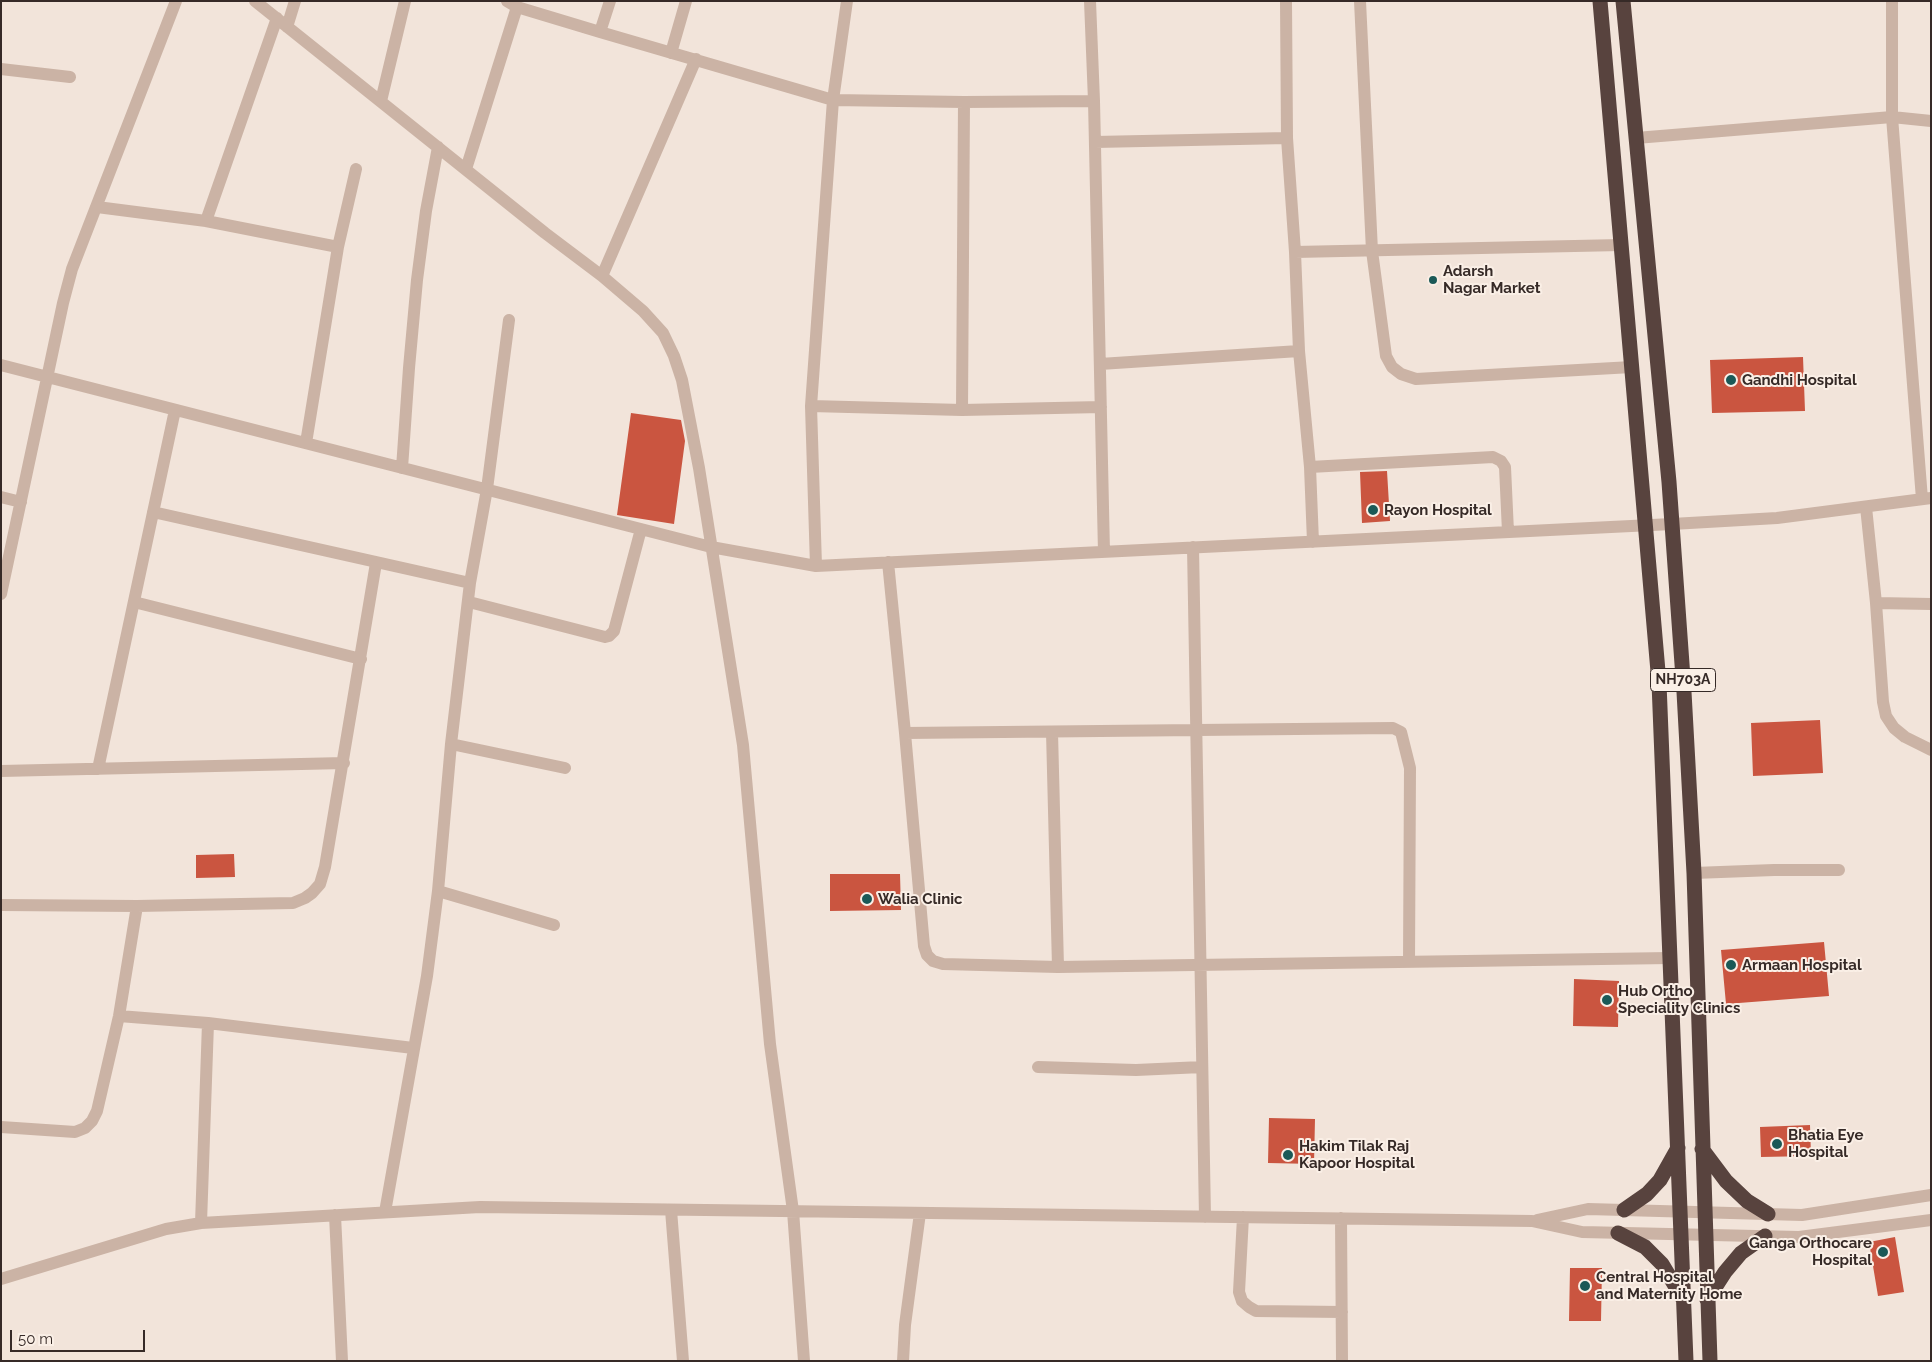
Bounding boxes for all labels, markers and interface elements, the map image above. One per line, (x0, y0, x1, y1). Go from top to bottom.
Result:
place label: Adarsh Nagar Market (1443, 262, 1540, 297)
marker: Adarsh Nagar Market (1427, 274, 1439, 286)
place label: Gandhi Hospital (1742, 371, 1857, 389)
marker: Gandhi Hospital (1724, 373, 1738, 387)
place label: Rayon Hospital (1384, 501, 1492, 519)
marker: Rayon Hospital (1366, 503, 1380, 517)
road number: NH703A (1650, 668, 1716, 692)
place label: Walia Clinic (878, 890, 963, 908)
marker: Walia Clinic (860, 892, 874, 906)
place label: Armaan Hospital (1742, 956, 1862, 974)
marker: Armaan Hospital (1724, 958, 1738, 972)
place label: Hub Ortho Speciality Clinics (1618, 982, 1740, 1017)
marker: Hub Ortho Speciality Clinics (1600, 993, 1614, 1007)
place label: Bhatia Eye Hospital (1788, 1126, 1863, 1161)
place label: Hakim Tilak Raj Kapoor Hospital (1299, 1137, 1415, 1172)
marker: Bhatia Eye Hospital (1770, 1137, 1784, 1151)
marker: Hakim Tilak Raj Kapoor Hospital (1281, 1148, 1295, 1162)
place label: Ganga Orthocare Hospital (1749, 1234, 1872, 1269)
marker: Ganga Orthocare Hospital (1876, 1245, 1890, 1259)
place label: Central Hospital and Maternity Home (1596, 1268, 1742, 1303)
marker: Central Hospital and Maternity Home (1578, 1279, 1592, 1293)
scale bar (12, 1320, 148, 1352)
text: 50 m (18, 1330, 53, 1348)

